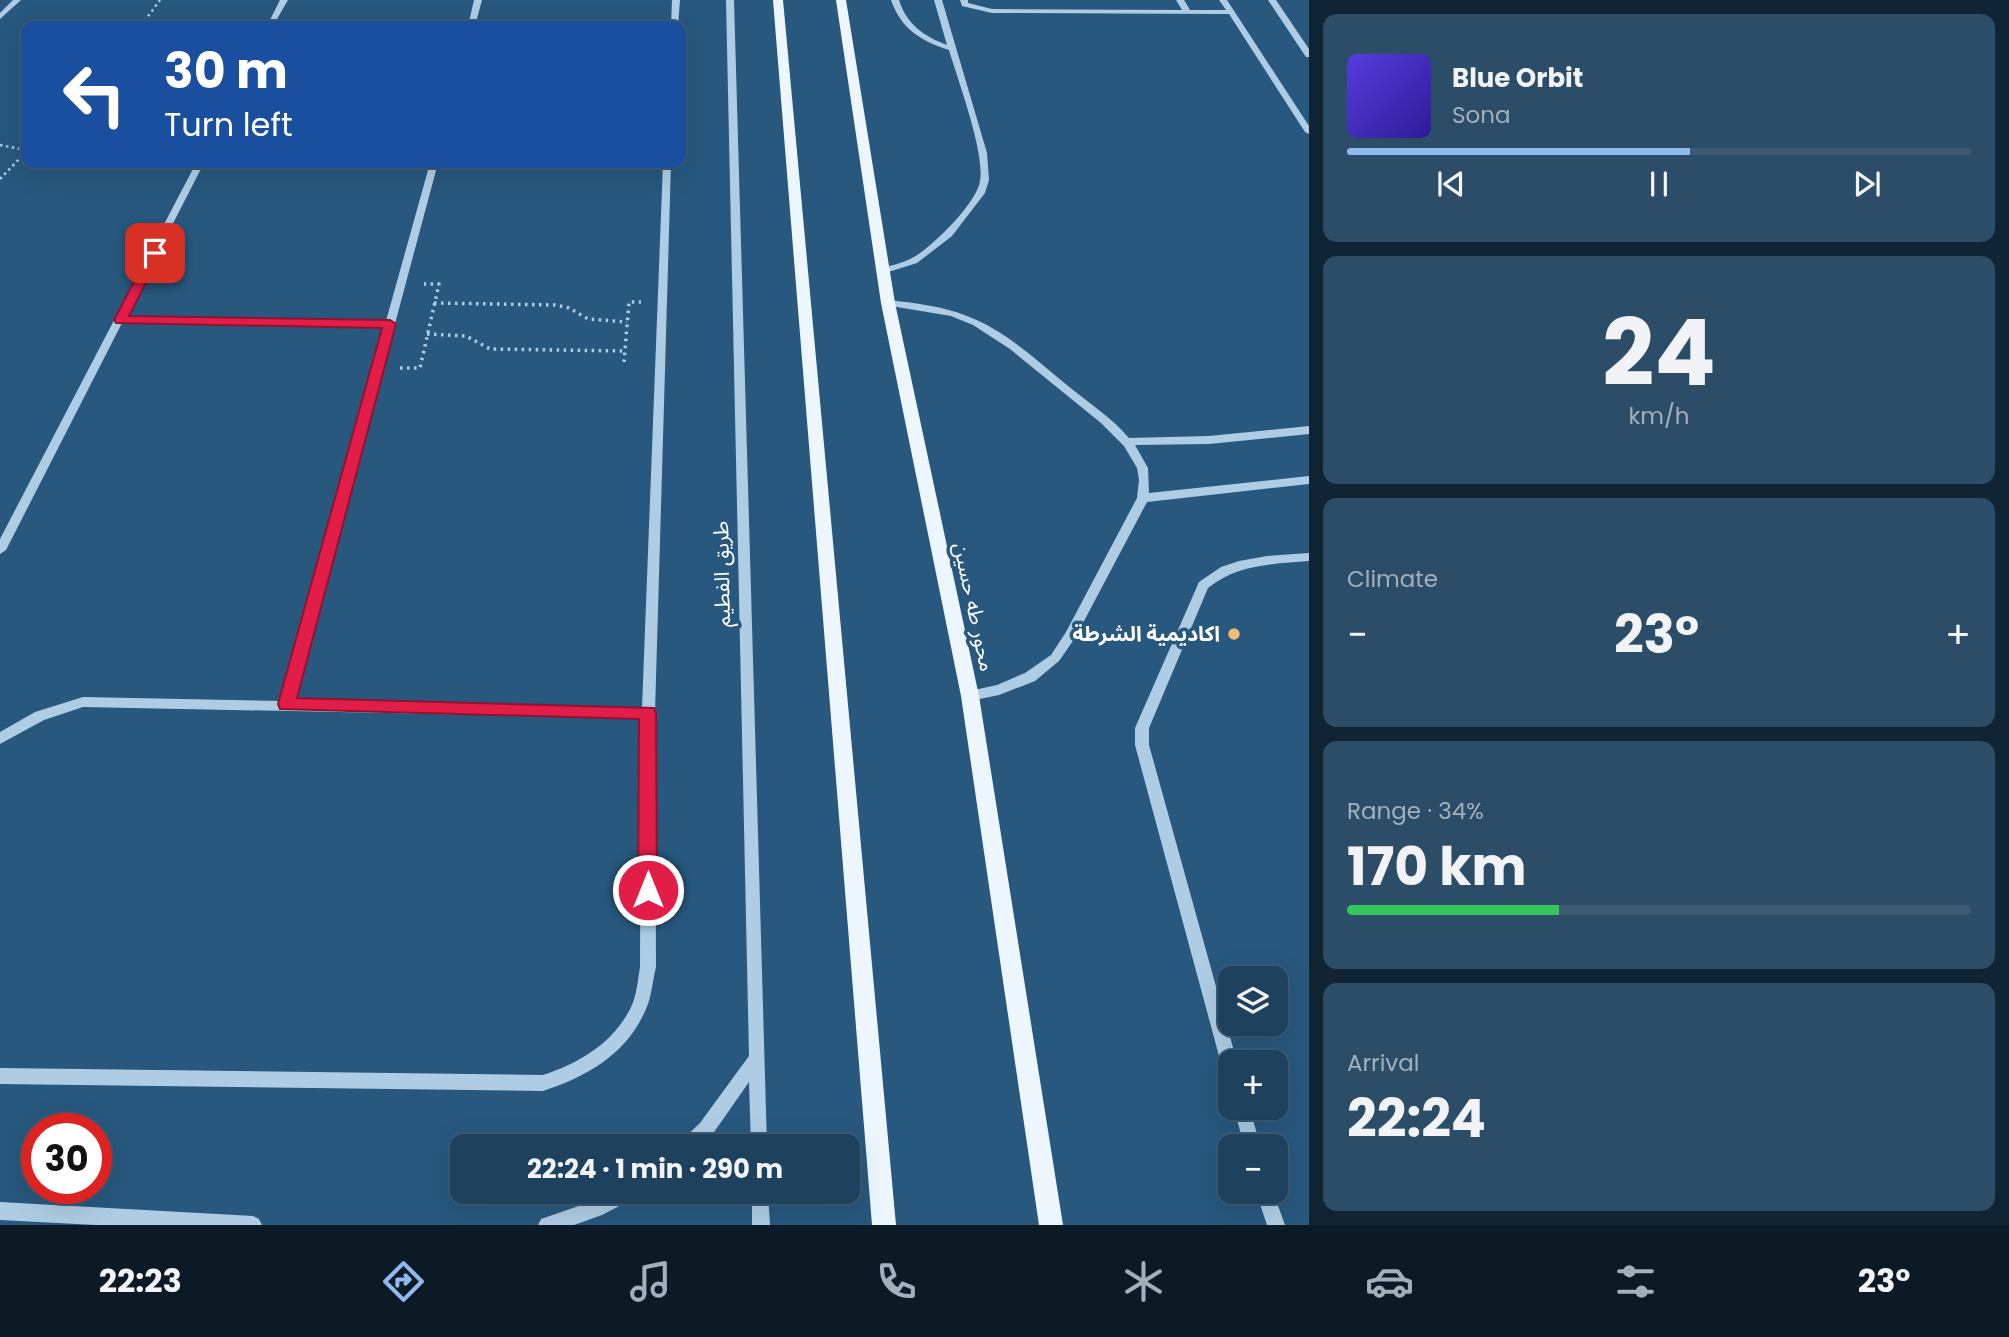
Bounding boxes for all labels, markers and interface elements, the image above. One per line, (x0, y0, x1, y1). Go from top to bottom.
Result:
text: 30 m (164, 37, 288, 105)
icon: left (49, 49, 140, 140)
text: Blue Orbit (1452, 60, 1583, 96)
text: Sona (1452, 99, 1511, 131)
text: Turn left (164, 102, 293, 147)
icon: previous (1432, 165, 1470, 203)
icon: pause (1640, 165, 1678, 203)
icon: next (1848, 165, 1886, 203)
pin (125, 223, 185, 283)
icon: arrive (136, 234, 174, 272)
text: 24 (1602, 289, 1716, 417)
text: km/h (1628, 400, 1690, 432)
street label: طريق الفطيم (706, 521, 738, 627)
street label: محور طه حسين (947, 540, 1002, 674)
text: Climate (1347, 563, 1438, 595)
text: 23° (1614, 598, 1699, 671)
text: − (1347, 608, 1368, 661)
text: + (1945, 608, 1971, 661)
place label: اكاديمية الشرطة (1072, 619, 1220, 648)
marker: اكاديمية الشرطة (1226, 626, 1242, 642)
text: Range · 34% (1347, 795, 1484, 827)
text: 170 km (1347, 830, 1527, 903)
position arrow (611, 853, 685, 927)
map controls (1218, 966, 1288, 1204)
button: layers (1218, 966, 1288, 1036)
text: Arrival (1347, 1047, 1419, 1079)
button: + (1218, 1050, 1288, 1120)
text: 22:24 (1347, 1082, 1486, 1155)
speed limit sign: 30 (21, 1113, 112, 1204)
button: − (1218, 1134, 1288, 1204)
text: 22:24 · 1 min · 290 m (527, 1151, 783, 1187)
icon: directions (379, 1257, 428, 1306)
icon: music (626, 1257, 675, 1306)
icon: phone (872, 1257, 921, 1306)
icon: climate (1119, 1257, 1168, 1306)
icon: car (1365, 1257, 1414, 1306)
icon: filters (1611, 1257, 1660, 1306)
text: 22:23 (99, 1258, 182, 1303)
text: 23° (1858, 1258, 1910, 1303)

